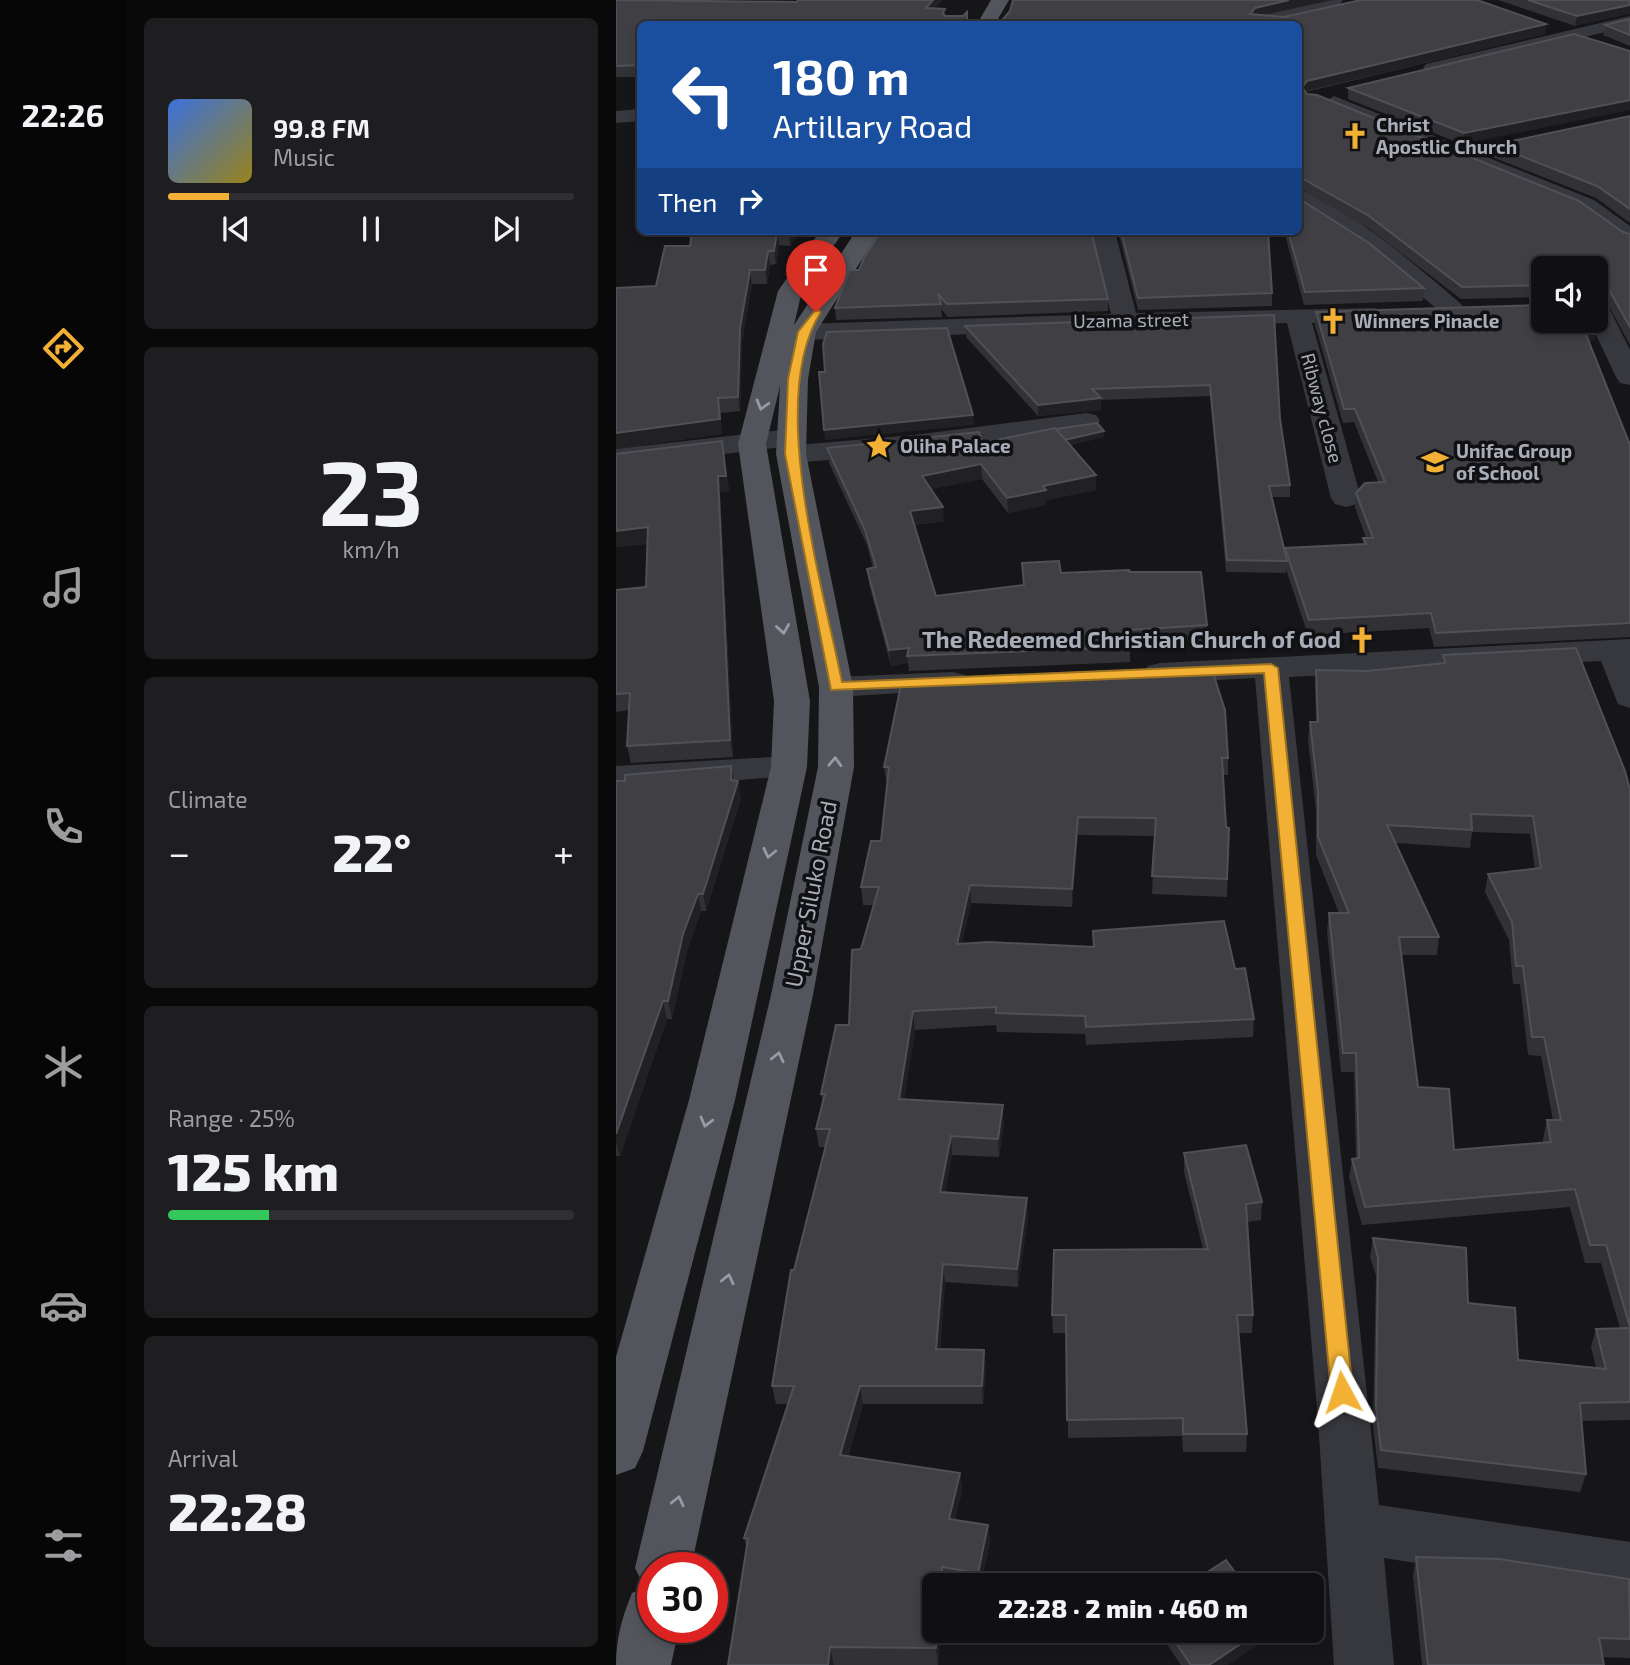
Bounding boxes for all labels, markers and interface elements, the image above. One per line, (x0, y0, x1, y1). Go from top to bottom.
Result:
text: 180 m (773, 46, 909, 105)
icon: left (658, 49, 749, 140)
text: 22:26 (22, 95, 104, 133)
text: Artillary Road (773, 106, 972, 144)
text: 99.8 FM (273, 112, 370, 143)
place label: Christ Apostlic Church (1376, 113, 1517, 158)
church icon: Christ Apostlic Church (1340, 121, 1370, 151)
text: Music (273, 143, 335, 171)
icon: right (731, 182, 769, 220)
text: Then (658, 186, 717, 217)
icon: previous (217, 210, 255, 248)
icon: pause (352, 210, 390, 248)
icon: next (487, 210, 525, 248)
pin (786, 240, 846, 312)
icon: arrive (797, 251, 835, 289)
map controls (1531, 256, 1608, 333)
button: sound (1531, 256, 1608, 333)
church icon: Winners Pinacle (1318, 306, 1348, 336)
street label: Uzama street (1073, 307, 1189, 332)
place label: Winners Pinacle (1354, 309, 1500, 332)
icon: directions (39, 324, 88, 373)
street label: Ribway close (1297, 350, 1348, 465)
one-way arrow (756, 399, 771, 411)
place icon: Oliha Palace (864, 431, 894, 461)
place label: Oliha Palace (900, 434, 1011, 457)
text: 23 (319, 435, 423, 544)
place label: Unifac Group of School (1456, 439, 1572, 484)
school or university icon: Unifac Group of School (1420, 447, 1450, 477)
text: km/h (342, 535, 400, 563)
icon: music (39, 563, 88, 612)
one-way arrow (775, 623, 790, 635)
place label: The Redeemed Christian Church of God (922, 625, 1341, 653)
church icon: The Redeemed Christian Church of God (1347, 625, 1377, 655)
one-way arrow (827, 756, 842, 767)
text: Climate (168, 785, 248, 813)
street label: Upper Siluko Road (778, 798, 842, 989)
icon: phone (39, 802, 88, 851)
text: 22° (332, 820, 411, 882)
text: − (168, 829, 190, 875)
text: + (553, 829, 574, 875)
one-way arrow (763, 847, 777, 859)
icon: climate (39, 1042, 88, 1091)
one-way arrow (769, 1052, 784, 1064)
text: Range · 25% (168, 1104, 295, 1132)
one-way arrow (699, 1116, 714, 1128)
text: 125 km (168, 1139, 339, 1201)
one-way arrow (719, 1273, 734, 1285)
icon: car (39, 1281, 88, 1330)
position arrow (1305, 1355, 1379, 1429)
text: Arrival (168, 1444, 238, 1472)
text: 22:28 (168, 1479, 307, 1541)
one-way arrow (670, 1495, 684, 1507)
icon: filters (39, 1521, 88, 1570)
speed limit sign: 30 (637, 1552, 728, 1643)
text: 22:28 · 2 min · 460 m (998, 1592, 1248, 1623)

